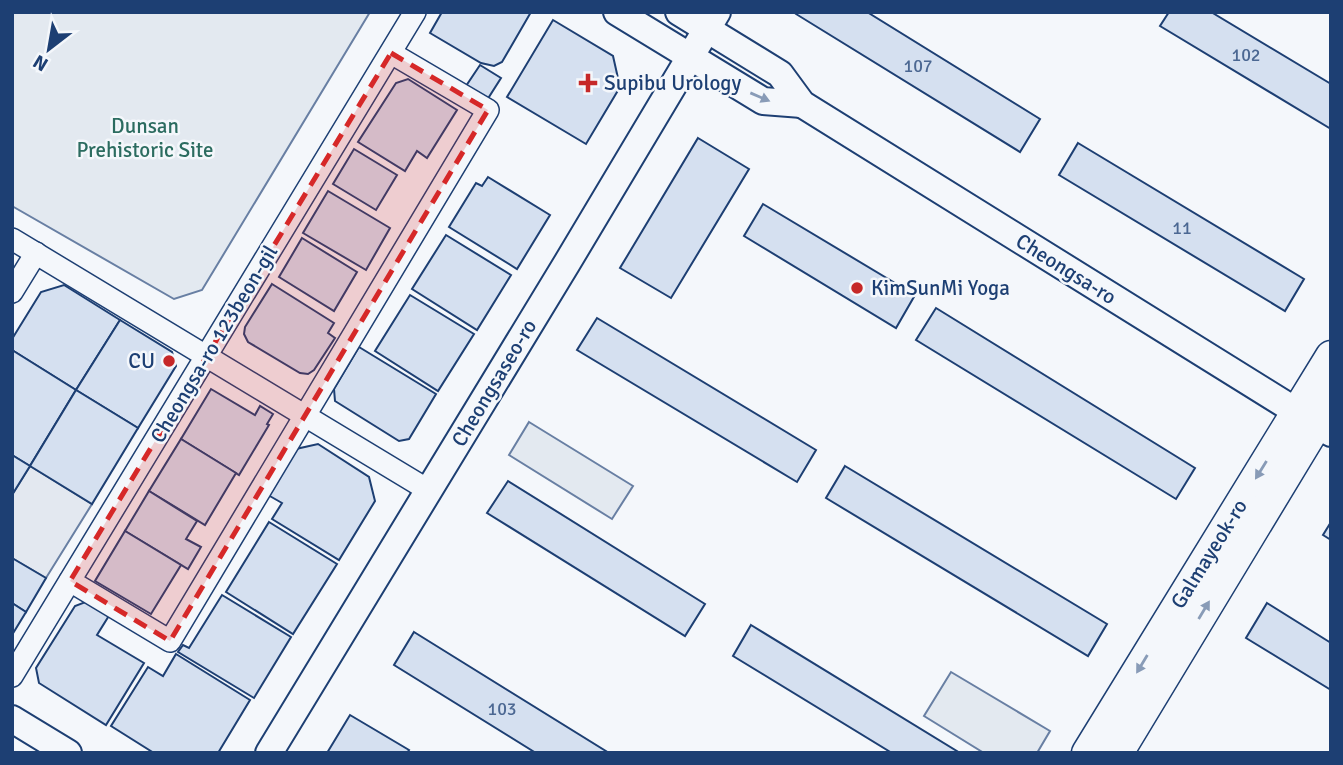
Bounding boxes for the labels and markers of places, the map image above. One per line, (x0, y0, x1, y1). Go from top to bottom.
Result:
place label: Supibu Urology (604, 70, 741, 96)
marker: Supibu Urology (578, 73, 598, 93)
place label: KimSunMi Yoga (871, 275, 1010, 301)
marker: KimSunMi Yoga (849, 280, 865, 296)
place label: CU (128, 348, 155, 374)
marker: CU (161, 353, 177, 369)

